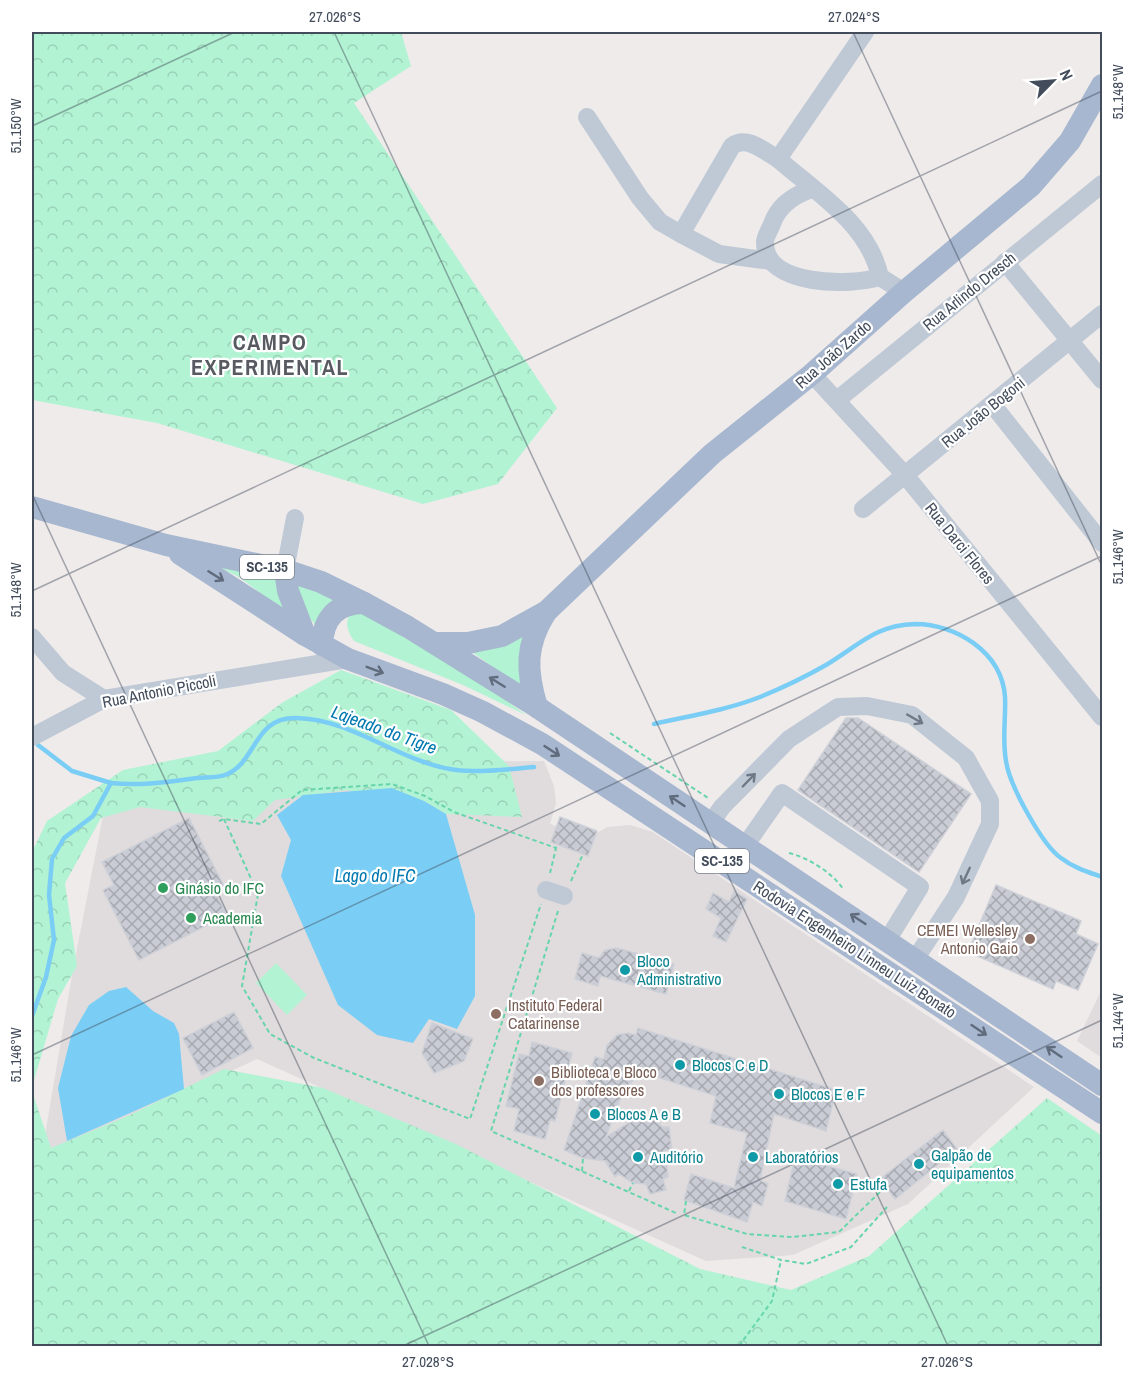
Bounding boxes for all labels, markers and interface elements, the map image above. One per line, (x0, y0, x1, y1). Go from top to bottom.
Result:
text: 27.026°S (309, 6, 361, 27)
text: 27.024°S (828, 6, 880, 27)
north arrow (1023, 51, 1083, 111)
text: 51.148°W (1107, 64, 1128, 120)
text: N (1055, 66, 1079, 84)
text: 51.150°W (5, 98, 26, 154)
street label: Rua Arlindo Dresch (918, 247, 1020, 335)
street label: Rua João Zardo (790, 315, 876, 393)
district label: CAMPO EXPERIMENTAL (191, 327, 349, 382)
street label: Rua João Bogoni (937, 372, 1029, 452)
street label: Rua Darci Flores (920, 498, 1000, 588)
text: 51.146°W (1107, 529, 1128, 585)
road number: SC-135 (240, 555, 294, 579)
text: 51.148°W (5, 562, 26, 618)
one-way arrow (207, 571, 224, 583)
one-way arrow (365, 666, 384, 677)
street label: Rua Antonio Piccoli (100, 669, 218, 713)
one-way arrow (489, 676, 506, 688)
water label: Lajeado do Tigre (328, 699, 440, 760)
one-way arrow (906, 713, 923, 725)
one-way arrow (543, 745, 560, 757)
one-way arrow (742, 773, 756, 788)
one-way arrow (668, 795, 685, 808)
road number: SC-135 (695, 849, 749, 873)
water label: Lago do IFC (334, 863, 416, 888)
one-way arrow (959, 867, 971, 885)
street label: Rodovia Engenheiro Linneu Luiz Bonato (749, 875, 961, 1023)
place label: Ginásio do IFC (175, 877, 264, 899)
marker: Ginásio do IFC (156, 881, 170, 895)
place label: Academia (202, 907, 263, 929)
marker: Academia (184, 911, 198, 925)
one-way arrow (849, 913, 866, 926)
place label: CEMEI Wellesley Antonio Gaio (917, 919, 1018, 959)
marker: CEMEI Wellesley Antonio Gaio (1023, 932, 1037, 946)
place label: Bloco Administrativo (636, 950, 722, 990)
marker: Bloco Administrativo (618, 963, 632, 977)
text: 51.144°W (1107, 993, 1128, 1049)
place label: Instituto Federal Catarinense (508, 994, 602, 1034)
marker: Instituto Federal Catarinense (489, 1007, 503, 1021)
one-way arrow (970, 1024, 986, 1036)
text: 51.146°W (5, 1027, 26, 1083)
one-way arrow (1046, 1046, 1063, 1058)
place label: Blocos C e D (692, 1054, 769, 1076)
marker: Blocos C e D (673, 1058, 687, 1072)
place label: Biblioteca e Bloco dos professores (551, 1061, 657, 1101)
marker: Biblioteca e Bloco dos professores (532, 1074, 546, 1088)
place label: Blocos E e F (791, 1083, 865, 1105)
marker: Blocos E e F (772, 1087, 786, 1101)
place label: Blocos A e B (607, 1103, 681, 1125)
marker: Blocos A e B (588, 1107, 602, 1121)
place label: Galpão de equipamentos (931, 1144, 1014, 1184)
place label: Auditório (649, 1146, 703, 1168)
place label: Laboratórios (765, 1146, 839, 1168)
marker: Auditório (631, 1150, 645, 1164)
marker: Laboratórios (746, 1150, 760, 1164)
marker: Galpão de equipamentos (912, 1157, 926, 1171)
place label: Estufa (850, 1173, 888, 1195)
marker: Estufa (831, 1177, 845, 1191)
text: 27.028°S (402, 1351, 454, 1372)
text: 27.026°S (921, 1351, 973, 1372)

